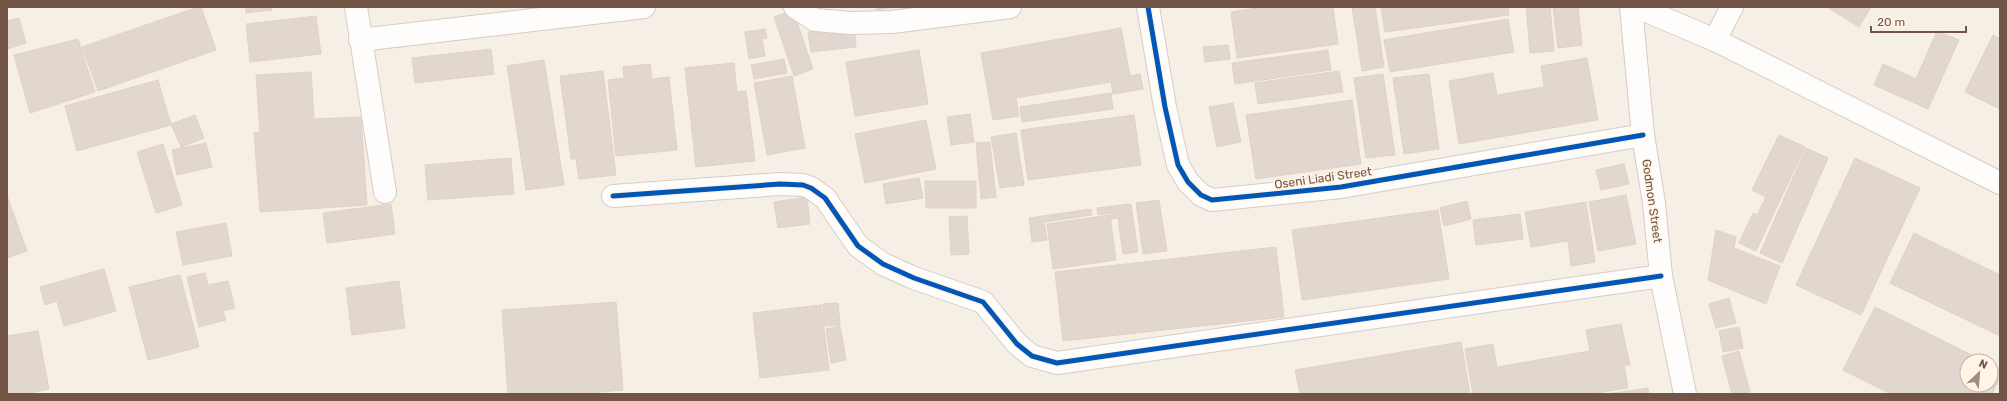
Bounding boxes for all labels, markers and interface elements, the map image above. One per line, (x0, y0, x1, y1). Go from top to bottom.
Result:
scale bar (1871, 8, 1966, 34)
text: 20 m (1877, 15, 1905, 29)
street label: Godmon Street (1639, 158, 1665, 244)
street label: Oseni Liadi Street (1273, 164, 1373, 192)
north arrow (1959, 353, 1999, 393)
text: N (1977, 357, 1990, 372)

